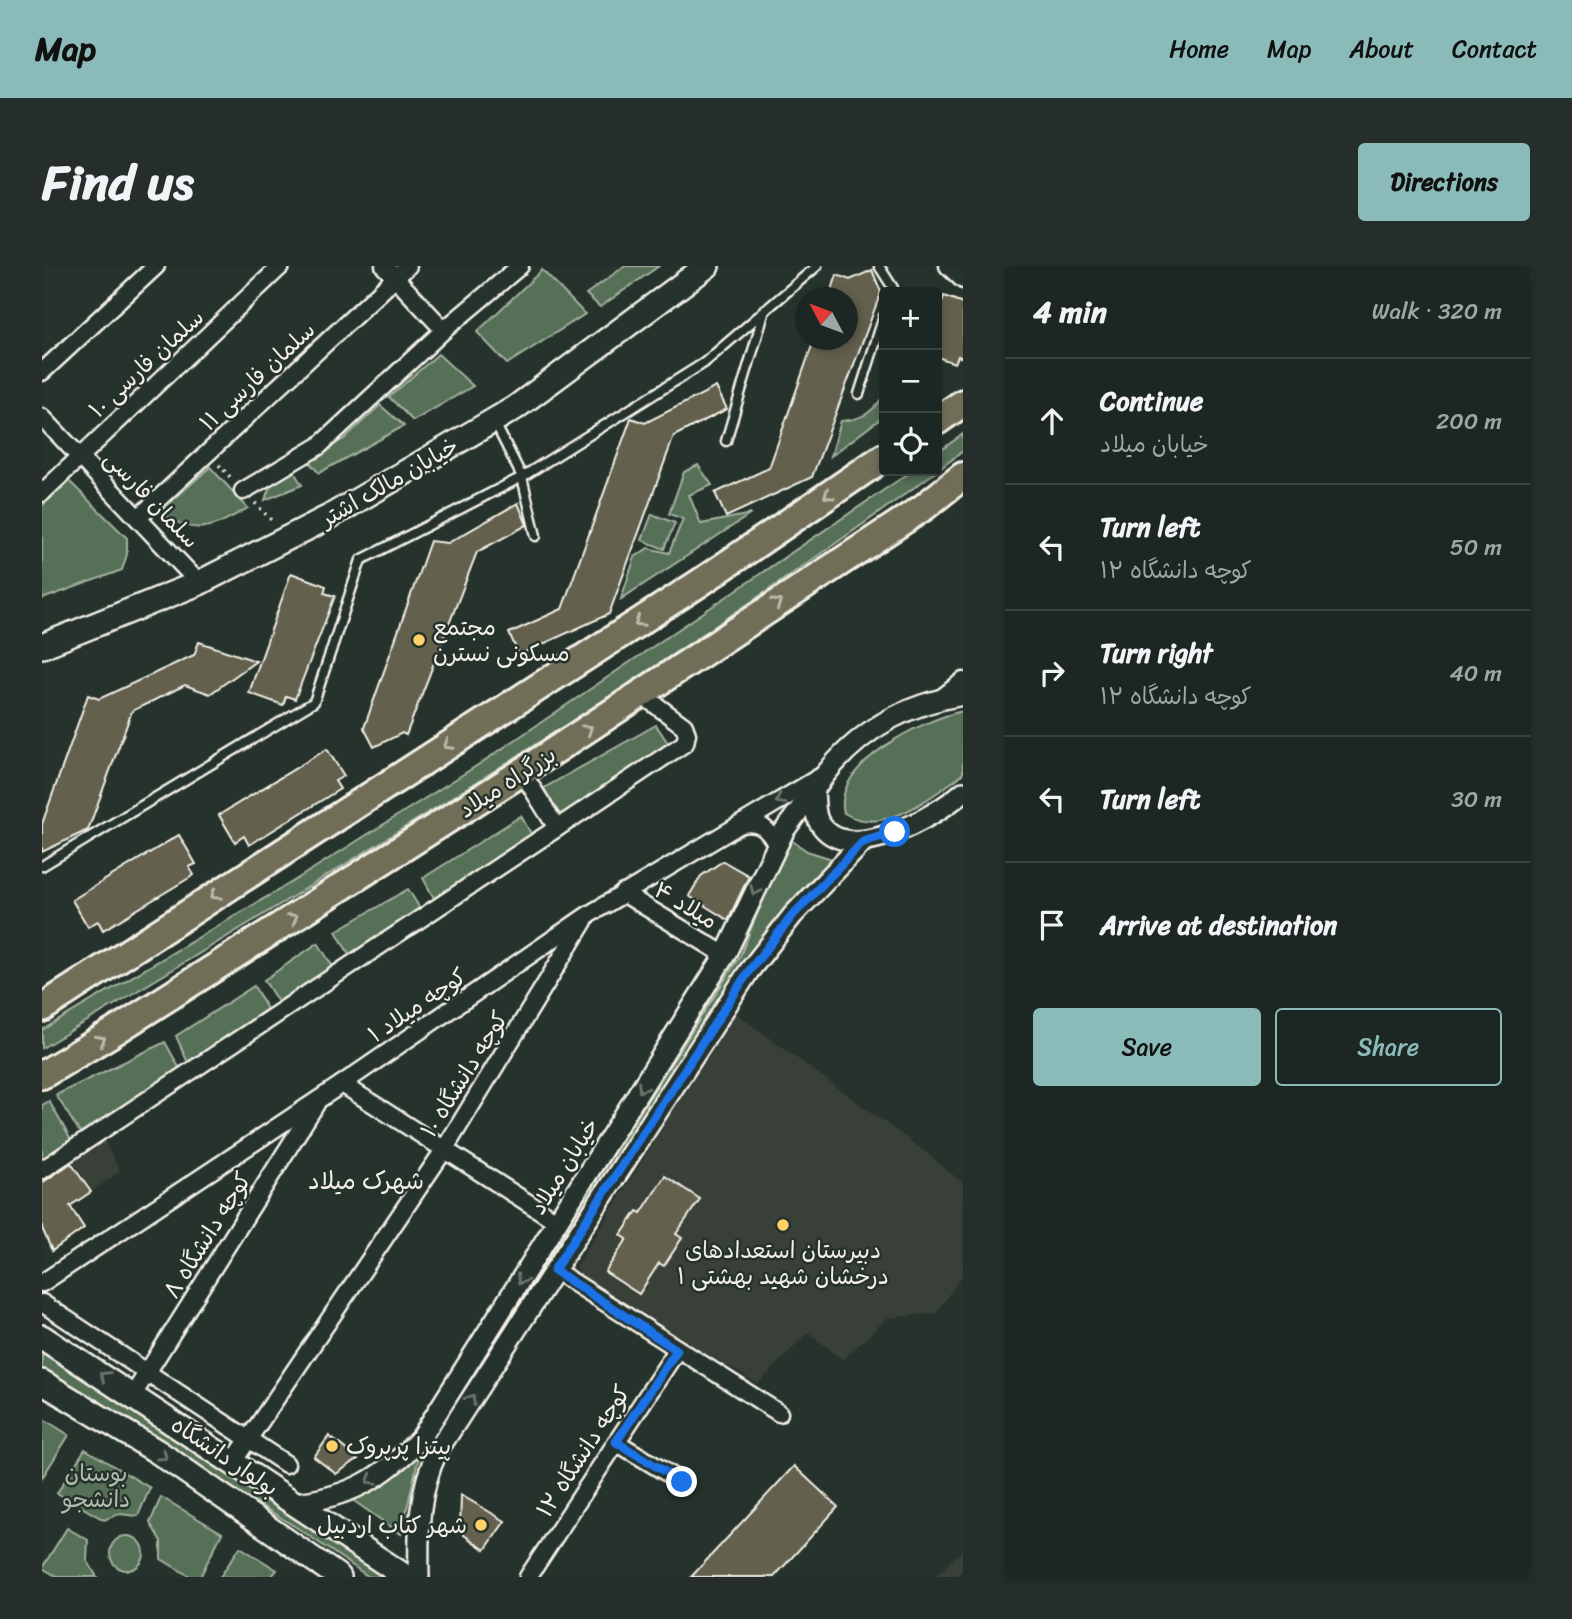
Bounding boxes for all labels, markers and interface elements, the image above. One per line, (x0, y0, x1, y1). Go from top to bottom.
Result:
text: Map (35, 20, 96, 78)
text: Home (1169, 28, 1229, 70)
text: Map (1267, 28, 1311, 70)
text: About (1349, 28, 1414, 70)
text: Contact (1452, 28, 1537, 70)
text: Find us (42, 139, 194, 226)
button: Directions (1358, 143, 1530, 221)
text: 4 min (1033, 285, 1107, 339)
north arrow (795, 287, 858, 350)
map controls (879, 287, 942, 476)
button: + (879, 287, 942, 350)
text: Walk · 320 m (1372, 291, 1502, 332)
street label: سلمان فارسی ۱۰ (79, 298, 214, 428)
street label: سلمان فارسی ۱۱ (189, 311, 325, 442)
button: − (879, 350, 942, 413)
text: Continue (1100, 378, 1203, 424)
text: 200 m (1436, 401, 1502, 442)
icon: ahead (1033, 402, 1071, 440)
button: locate (879, 413, 942, 476)
text: خیابان میلاد (1100, 424, 1209, 465)
street label: خیابان مالک اشتر (310, 426, 467, 540)
street label: سلمان فارسی (93, 440, 210, 559)
one-way arrow (823, 487, 836, 499)
text: Turn left (1100, 504, 1200, 550)
text: 50 m (1450, 527, 1502, 568)
icon: left (1033, 528, 1071, 566)
text: کوچه دانشگاه ۱۲ (1100, 550, 1252, 591)
one-way arrow (769, 599, 782, 612)
place label: مجتمع مسکونی نسترن (433, 607, 570, 674)
one-way arrow (633, 614, 646, 627)
text: Turn right (1100, 630, 1213, 676)
marker: مجتمع مسکونی نسترن (411, 632, 427, 648)
text: 40 m (1449, 653, 1502, 694)
icon: right (1033, 654, 1071, 692)
text: کوچه دانشگاه ۱۲ (1100, 676, 1252, 717)
one-way arrow (580, 724, 593, 737)
street label: بزرگراه میلاد (450, 735, 565, 830)
one-way arrow (442, 737, 455, 750)
text: Turn left (1100, 776, 1200, 822)
text: 30 m (1451, 779, 1502, 820)
icon: left (1033, 780, 1071, 818)
one-way arrow (775, 792, 787, 805)
route start (879, 816, 910, 847)
street label: میلاد ۴ (646, 870, 726, 941)
one-way arrow (750, 884, 764, 896)
one-way arrow (210, 887, 223, 900)
text: Arrive at destination (1100, 902, 1337, 948)
icon: arrive (1033, 906, 1071, 944)
one-way arrow (285, 914, 298, 927)
street label: کوچه میلاد ۱ (359, 957, 476, 1054)
street label: کوچه دانشگاه ۱۰ (409, 1002, 520, 1146)
button: Save (1033, 1008, 1261, 1086)
button: Share (1275, 1008, 1502, 1086)
one-way arrow (93, 1035, 106, 1048)
one-way arrow (638, 1080, 651, 1093)
street label: خیابان میلاد (518, 1109, 611, 1223)
district label: شهرک میلاد (308, 1160, 424, 1202)
street label: کوچه دانشگاه ۸ (152, 1163, 263, 1307)
marker: دبیرستان استعدادهای درخشان شهید بهشتی ۱ (775, 1217, 791, 1233)
place label: دبیرستان استعدادهای درخشان شهید بهشتی ۱ (677, 1230, 889, 1297)
one-way arrow (516, 1273, 529, 1286)
one-way arrow (99, 1372, 112, 1385)
street label: کوچه دانشگاه ۱۲ (525, 1376, 642, 1526)
one-way arrow (463, 1394, 476, 1407)
street label: بولوار دانشگاه (162, 1405, 287, 1508)
place label: پیتزا پرپروک (346, 1426, 451, 1467)
marker: پیتزا پرپروک (324, 1438, 340, 1454)
one-way arrow (155, 1448, 168, 1461)
park label: بوستان دانشجو (61, 1453, 130, 1520)
route end (666, 1466, 697, 1497)
one-way arrow (365, 1471, 378, 1484)
place label: شهر کتاب اردبیل (317, 1505, 467, 1546)
marker: شهر کتاب اردبیل (473, 1517, 489, 1533)

